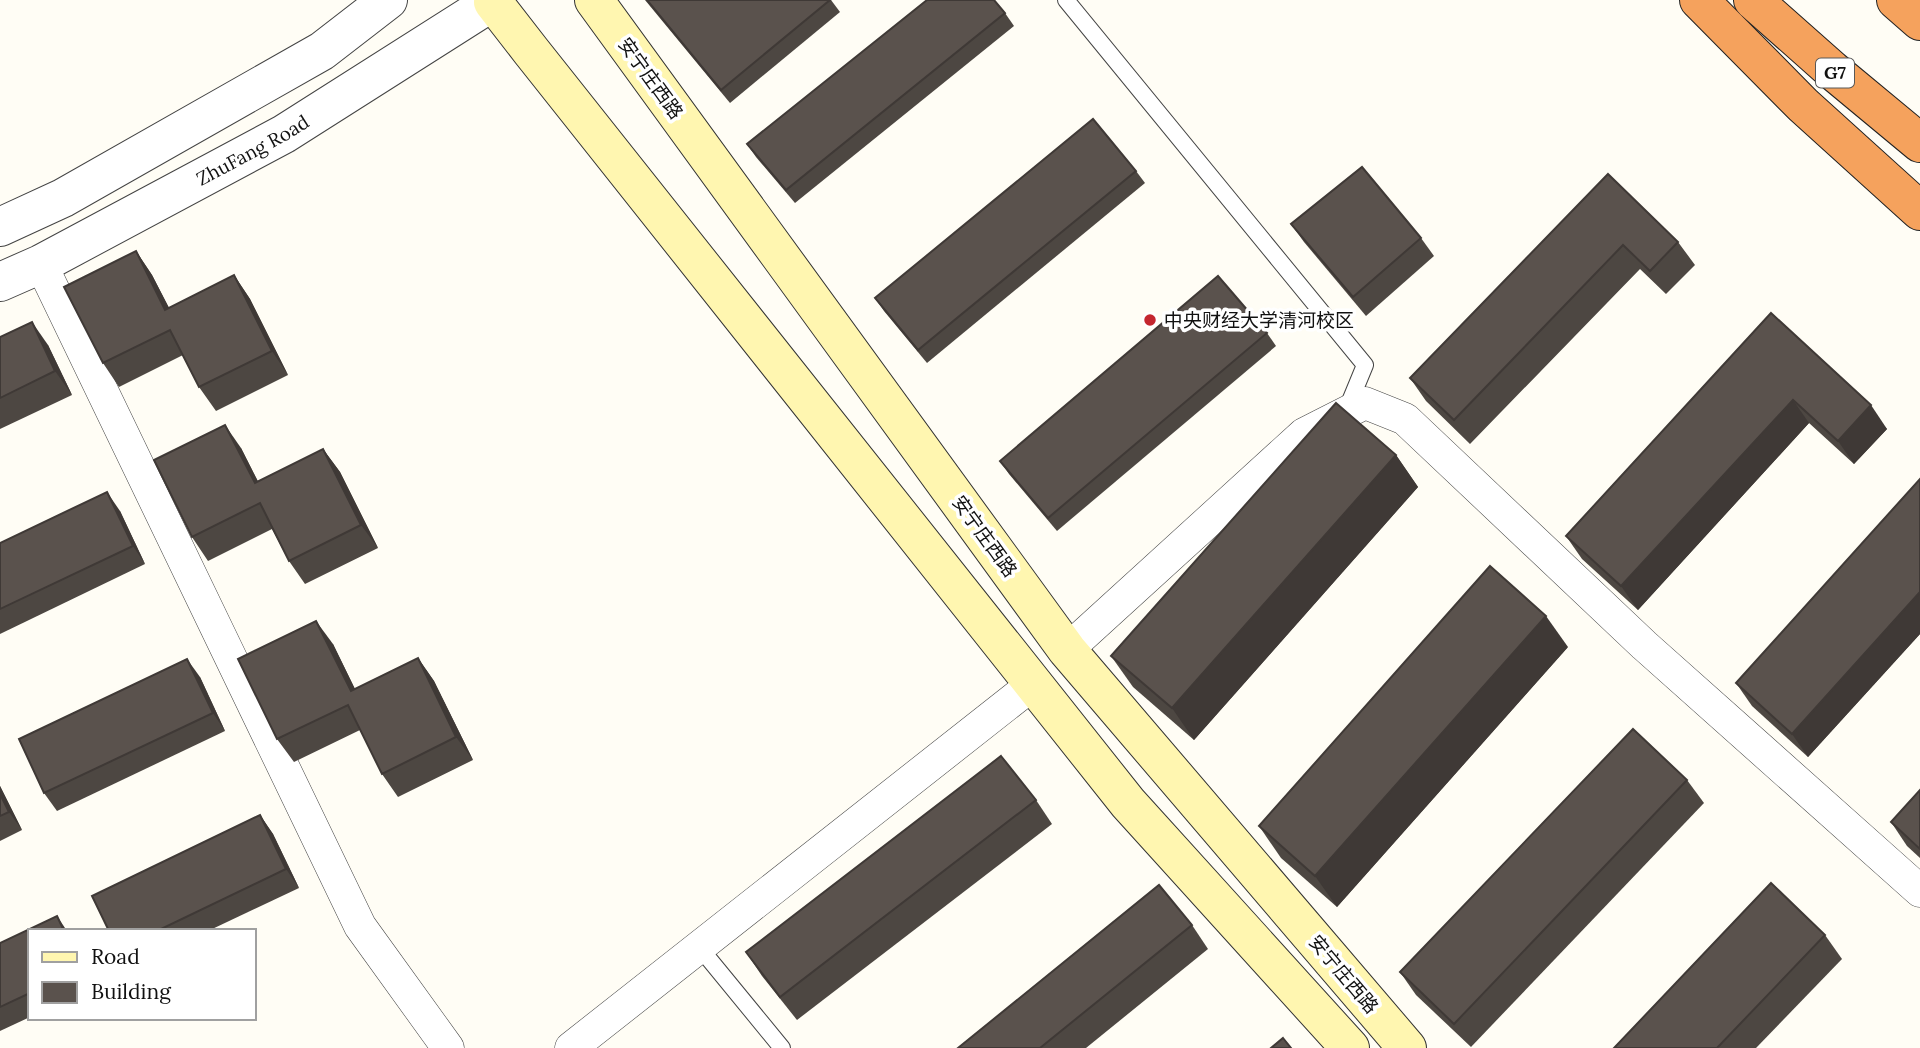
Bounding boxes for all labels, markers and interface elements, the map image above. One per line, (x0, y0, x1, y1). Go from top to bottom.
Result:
street label: 安宁庄西路 (613, 33, 689, 123)
road number: G7 (1816, 58, 1854, 88)
street label: ZhuFang Road (192, 109, 313, 191)
place label: 中央财经大学清河校区 (1164, 308, 1354, 332)
marker: 中央财经大学清河校区 (1142, 312, 1158, 328)
street label: 安宁庄西路 (947, 491, 1023, 581)
legend (28, 929, 256, 1020)
street label: 安宁庄西路 (1304, 930, 1384, 1018)
text: Road (91, 943, 140, 970)
text: Building (91, 978, 171, 1005)

